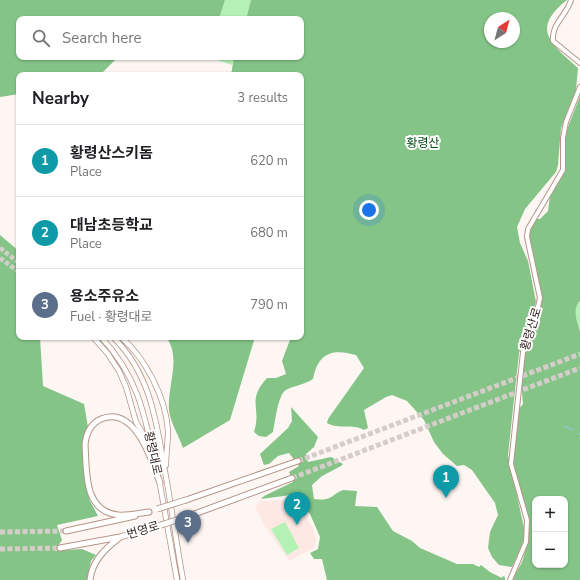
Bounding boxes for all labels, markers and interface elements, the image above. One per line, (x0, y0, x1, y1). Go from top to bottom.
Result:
north arrow (484, 12, 520, 48)
search box (16, 16, 304, 60)
icon: search (30, 27, 52, 49)
text: Search here (62, 28, 142, 48)
text: Nearby (32, 87, 89, 110)
text: 3 results (237, 89, 288, 107)
park label: 황령산 (406, 135, 440, 151)
text: 황령산스키돔 (70, 143, 153, 163)
text: 1 (41, 152, 49, 170)
text: 620 m (250, 152, 288, 170)
text: Place (70, 163, 102, 181)
your location (359, 200, 379, 220)
text: 대남초등학교 (70, 215, 153, 235)
text: 2 (41, 224, 49, 242)
text: 680 m (250, 224, 288, 242)
text: Place (70, 235, 102, 253)
text: 용소주유소 (70, 286, 139, 306)
text: 3 (41, 296, 49, 314)
text: 790 m (250, 296, 288, 314)
street label: 황령산로 (517, 306, 545, 352)
text: Fuel · 황령대로 (70, 308, 153, 326)
street label: 황령대로 (141, 430, 165, 476)
pin: 1 (433, 465, 459, 498)
pin: 2 (284, 492, 310, 525)
map controls (532, 496, 568, 568)
button: + (532, 496, 568, 532)
pin: 3 (175, 510, 201, 543)
street label: 번영로 (125, 518, 161, 542)
button: − (532, 532, 568, 568)

